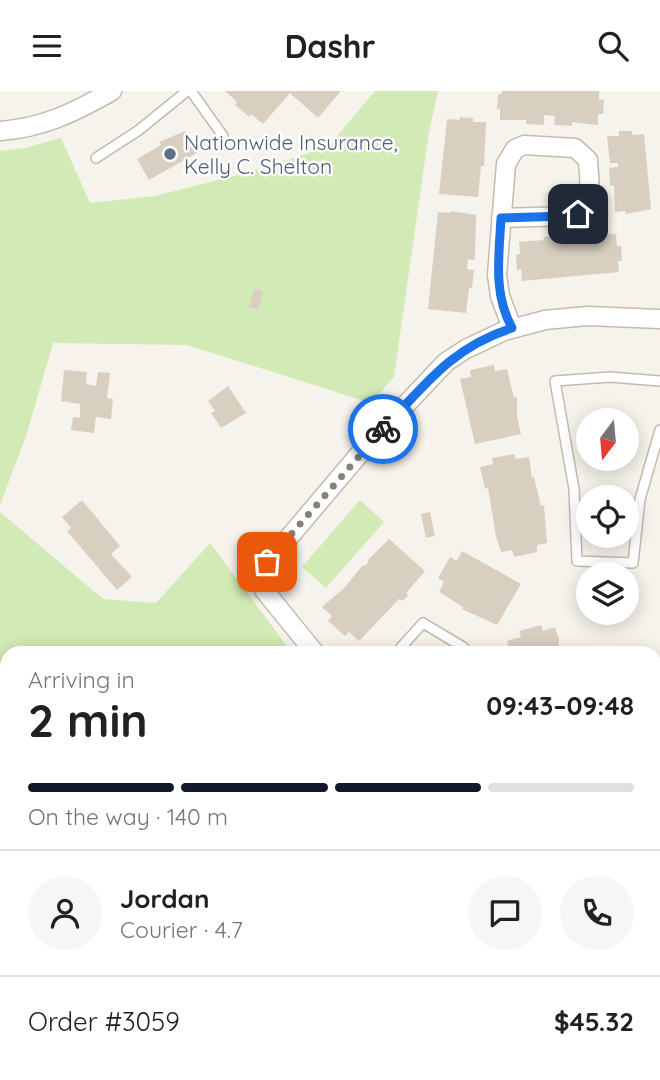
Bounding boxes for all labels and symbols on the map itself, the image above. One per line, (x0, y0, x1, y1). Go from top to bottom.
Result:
place label: Nationwide Insurance, Kelly C. Shelton (184, 129, 398, 179)
marker: Nationwide Insurance, Kelly C. Shelton (162, 146, 178, 162)
pin (548, 184, 608, 244)
courier (348, 394, 418, 464)
north arrow (576, 408, 639, 471)
pin (237, 532, 297, 592)

